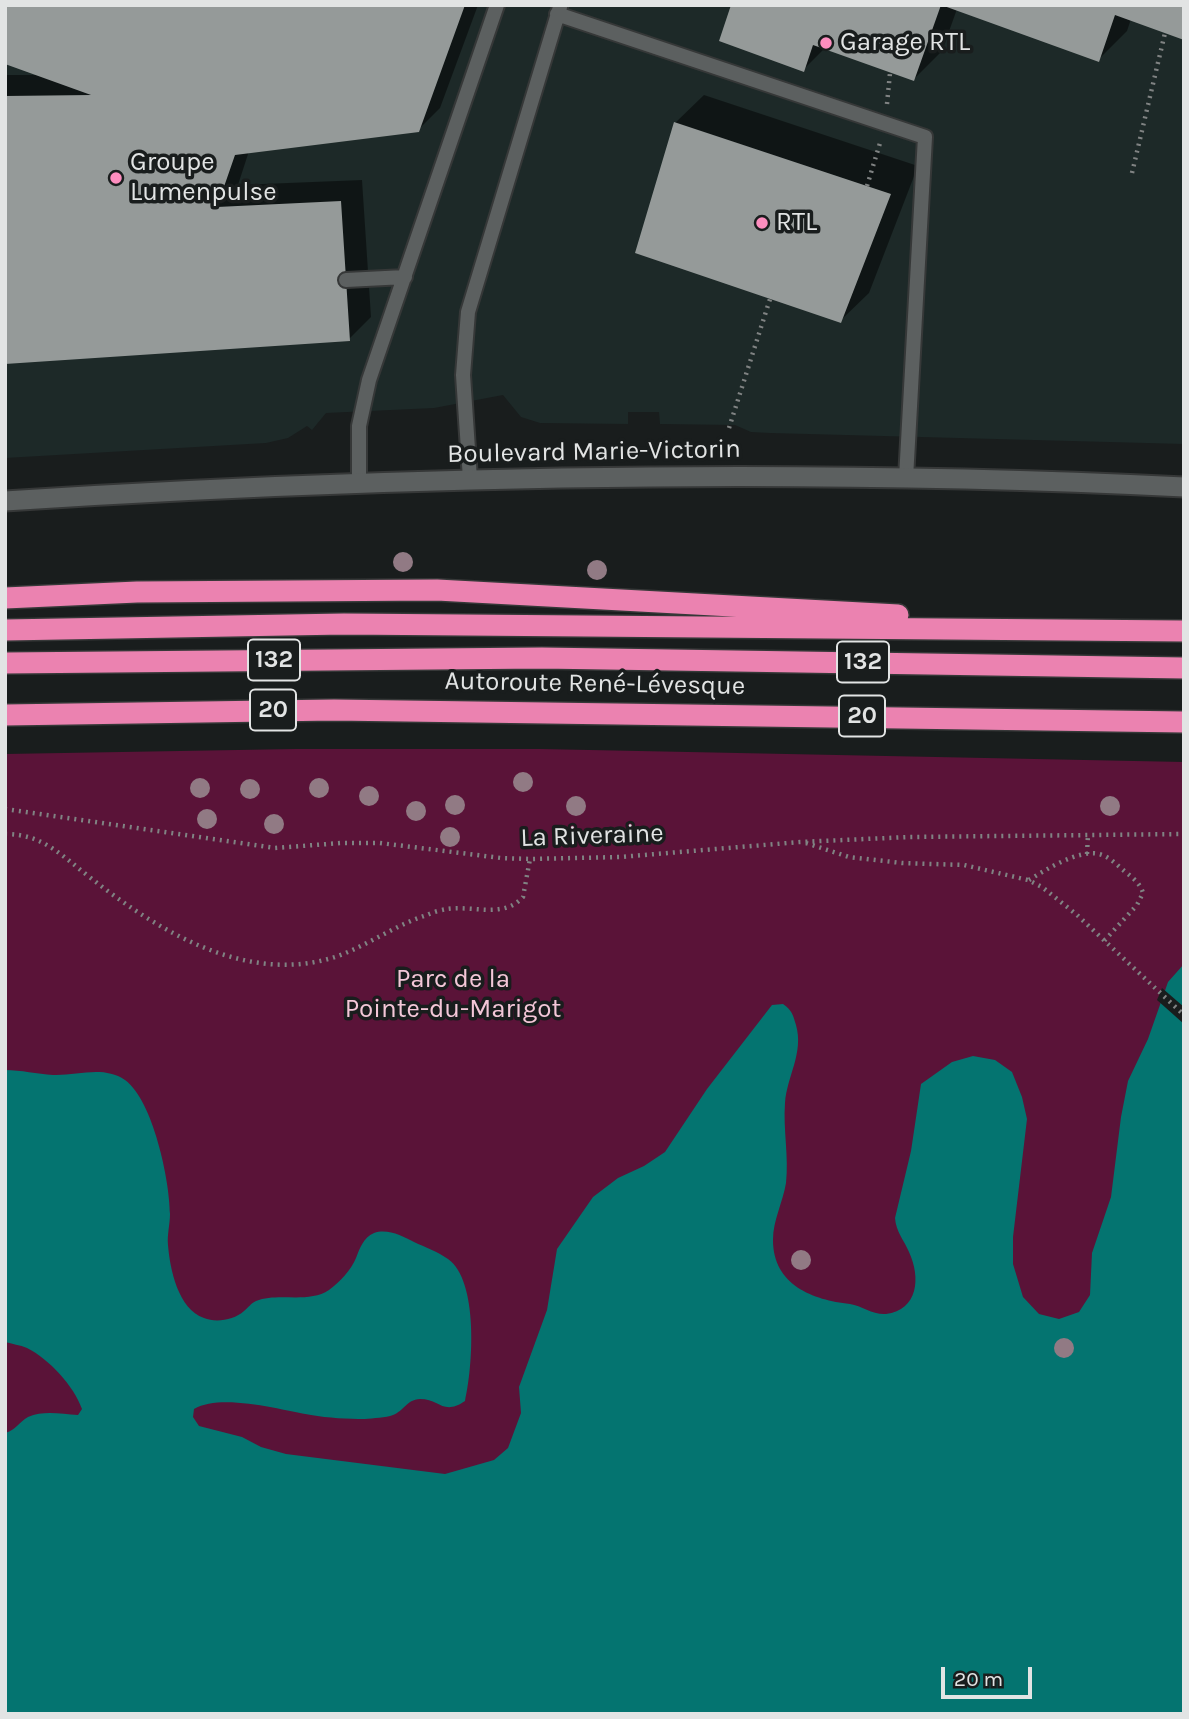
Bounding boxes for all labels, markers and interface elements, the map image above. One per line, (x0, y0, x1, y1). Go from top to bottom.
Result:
place label: Garage RTL (840, 27, 970, 59)
marker: Garage RTL (818, 35, 834, 51)
place label: Groupe Lumenpulse (130, 147, 276, 208)
marker: Groupe Lumenpulse (108, 170, 124, 186)
place label: RTL (776, 207, 817, 239)
marker: RTL (754, 215, 770, 231)
street label: Boulevard Marie-Victorin (447, 434, 741, 470)
road number: 132 (248, 640, 300, 680)
road number: 132 (837, 642, 889, 682)
street label: Autoroute René-Lévesque (444, 666, 746, 702)
road number: 20 (250, 690, 296, 730)
road number: 20 (839, 696, 885, 736)
street label: La Riveraine (520, 818, 664, 854)
park label: Parc de la Pointe-du-Marigot (345, 964, 561, 1026)
scale bar (944, 1652, 1035, 1696)
text: 20 m (954, 1667, 1003, 1691)

